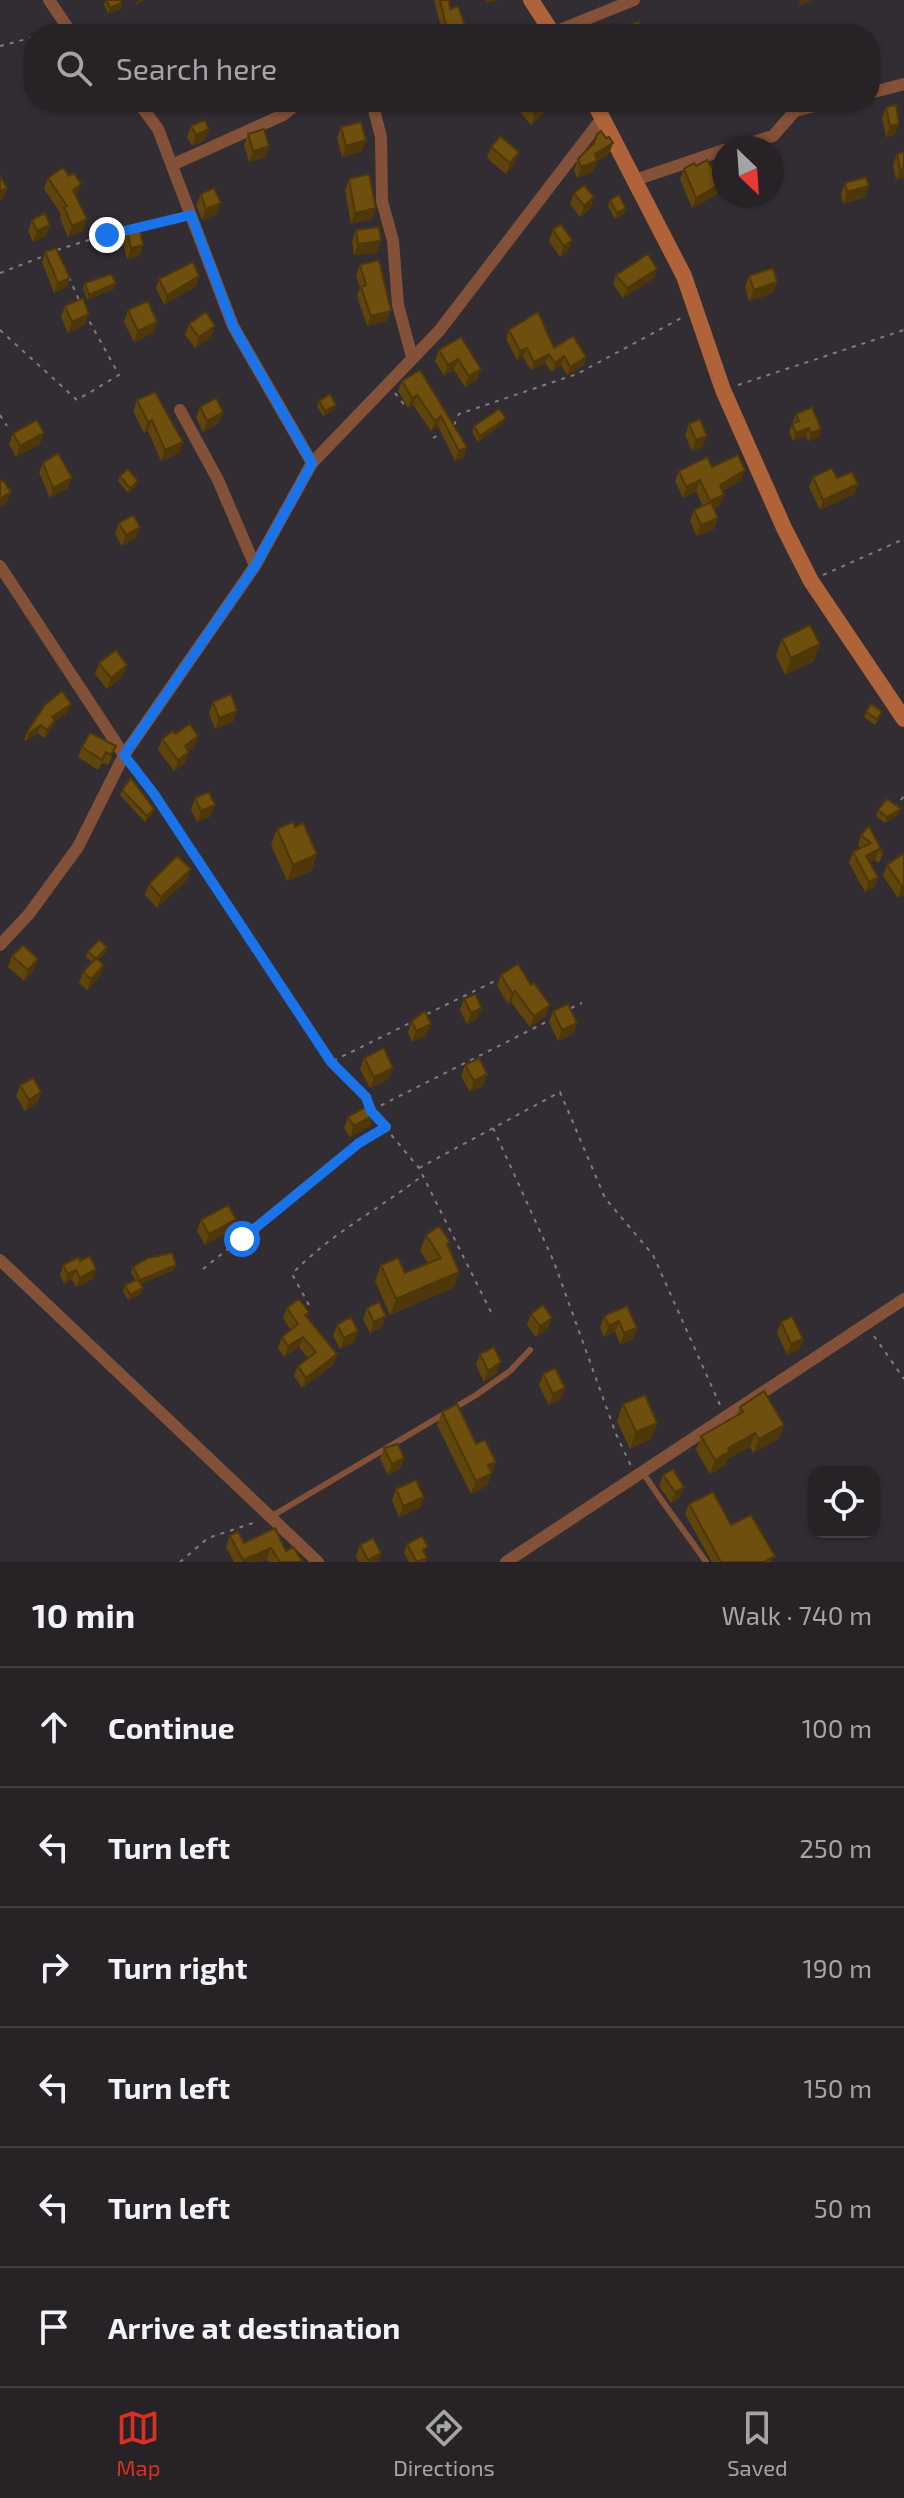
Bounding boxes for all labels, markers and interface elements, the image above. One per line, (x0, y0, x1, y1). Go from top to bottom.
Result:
search box (24, 24, 880, 112)
icon: search (52, 46, 96, 90)
text: Search here (116, 50, 277, 86)
north arrow (712, 136, 784, 208)
route end (89, 217, 125, 253)
route start (224, 1221, 260, 1257)
map controls (808, 1466, 880, 1538)
button: locate (808, 1466, 880, 1538)
text: 10 min (32, 1594, 135, 1635)
text: Walk · 740 m (721, 1599, 872, 1630)
icon: ahead (32, 1705, 76, 1749)
text: Continue (108, 1709, 235, 1745)
text: 100 m (802, 1712, 872, 1743)
icon: left (32, 1825, 76, 1869)
text: Turn left (108, 1829, 230, 1865)
text: 250 m (799, 1832, 872, 1863)
icon: right (32, 1945, 76, 1989)
text: Turn right (108, 1949, 248, 1985)
text: 190 m (803, 1952, 872, 1983)
icon: left (32, 2065, 76, 2109)
text: Turn left (108, 2069, 230, 2105)
text: 150 m (803, 2072, 872, 2103)
icon: left (32, 2185, 76, 2229)
text: Turn left (108, 2189, 230, 2225)
text: 50 m (814, 2192, 872, 2223)
icon: arrive (32, 2305, 76, 2349)
text: Arrive at destination (108, 2309, 400, 2345)
tab: Map (116, 2406, 160, 2480)
tab: Directions (393, 2406, 495, 2480)
tab: Saved (727, 2406, 788, 2480)

